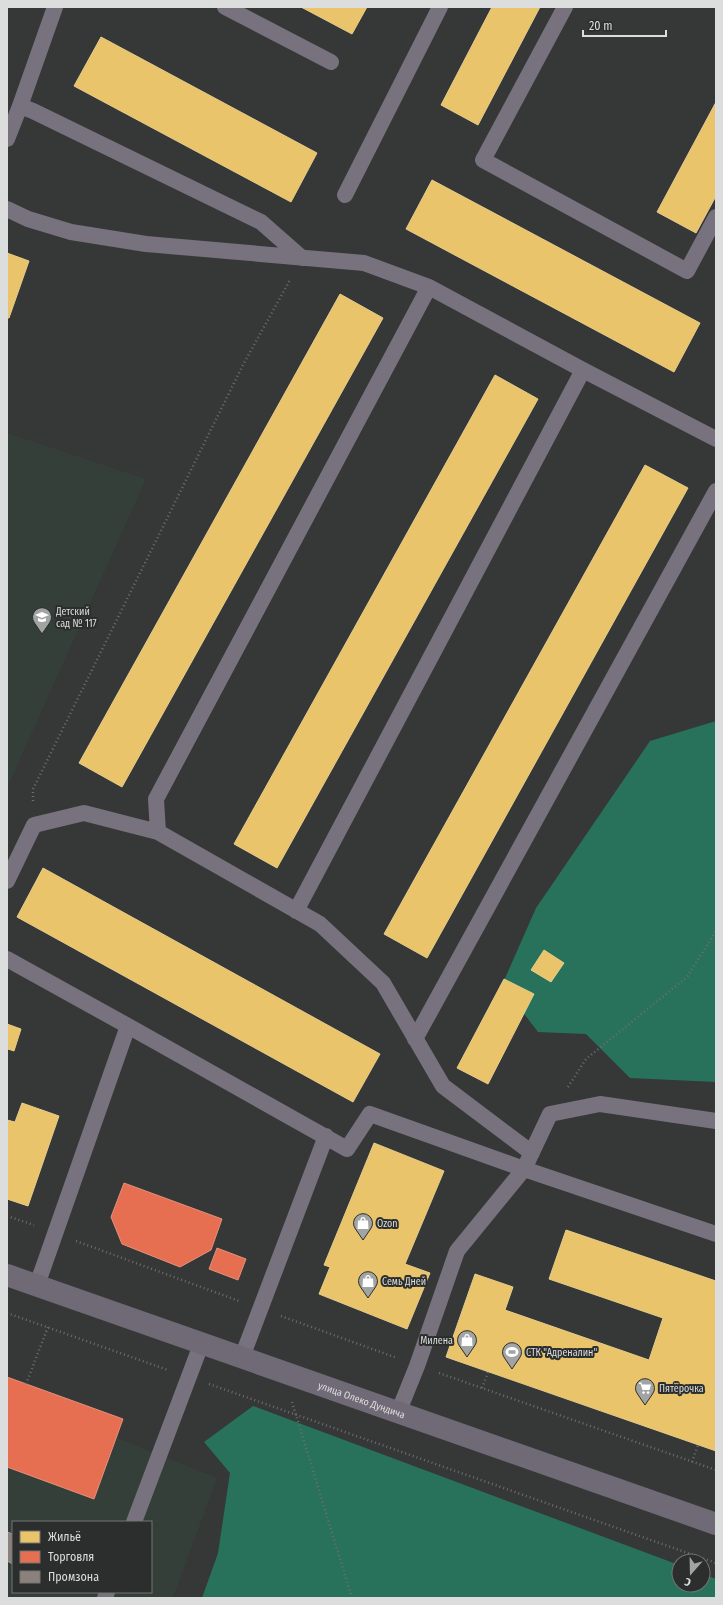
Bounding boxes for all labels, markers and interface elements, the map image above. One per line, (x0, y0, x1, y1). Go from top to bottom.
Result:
scale bar (583, 12, 666, 38)
text: 20 m (589, 19, 613, 33)
school or university icon: Детский сад № 117 (31, 606, 53, 634)
place label: Детский сад № 117 (55, 606, 97, 630)
shop icon: Ozon (352, 1212, 374, 1240)
place label: Ozon (377, 1218, 398, 1230)
shop icon: Семь Дней (357, 1270, 379, 1298)
place label: Семь Дней (382, 1276, 426, 1288)
shop icon: Милена (456, 1329, 478, 1357)
place label: Милена (420, 1335, 453, 1347)
sports icon: СТК "Адреналин" (501, 1341, 523, 1369)
place label: СТК "Адреналин" (526, 1347, 597, 1359)
supermarket icon: Пятёрочка (634, 1377, 656, 1405)
street label: улица Олеко Дундича (316, 1380, 407, 1421)
place label: Пятёрочка (659, 1383, 704, 1395)
legend (12, 1521, 152, 1593)
text: Жильё (48, 1530, 81, 1544)
text: Торговля (48, 1550, 94, 1564)
north arrow (671, 1553, 711, 1593)
text: Промзона (48, 1570, 99, 1584)
text: С (683, 1575, 693, 1589)

